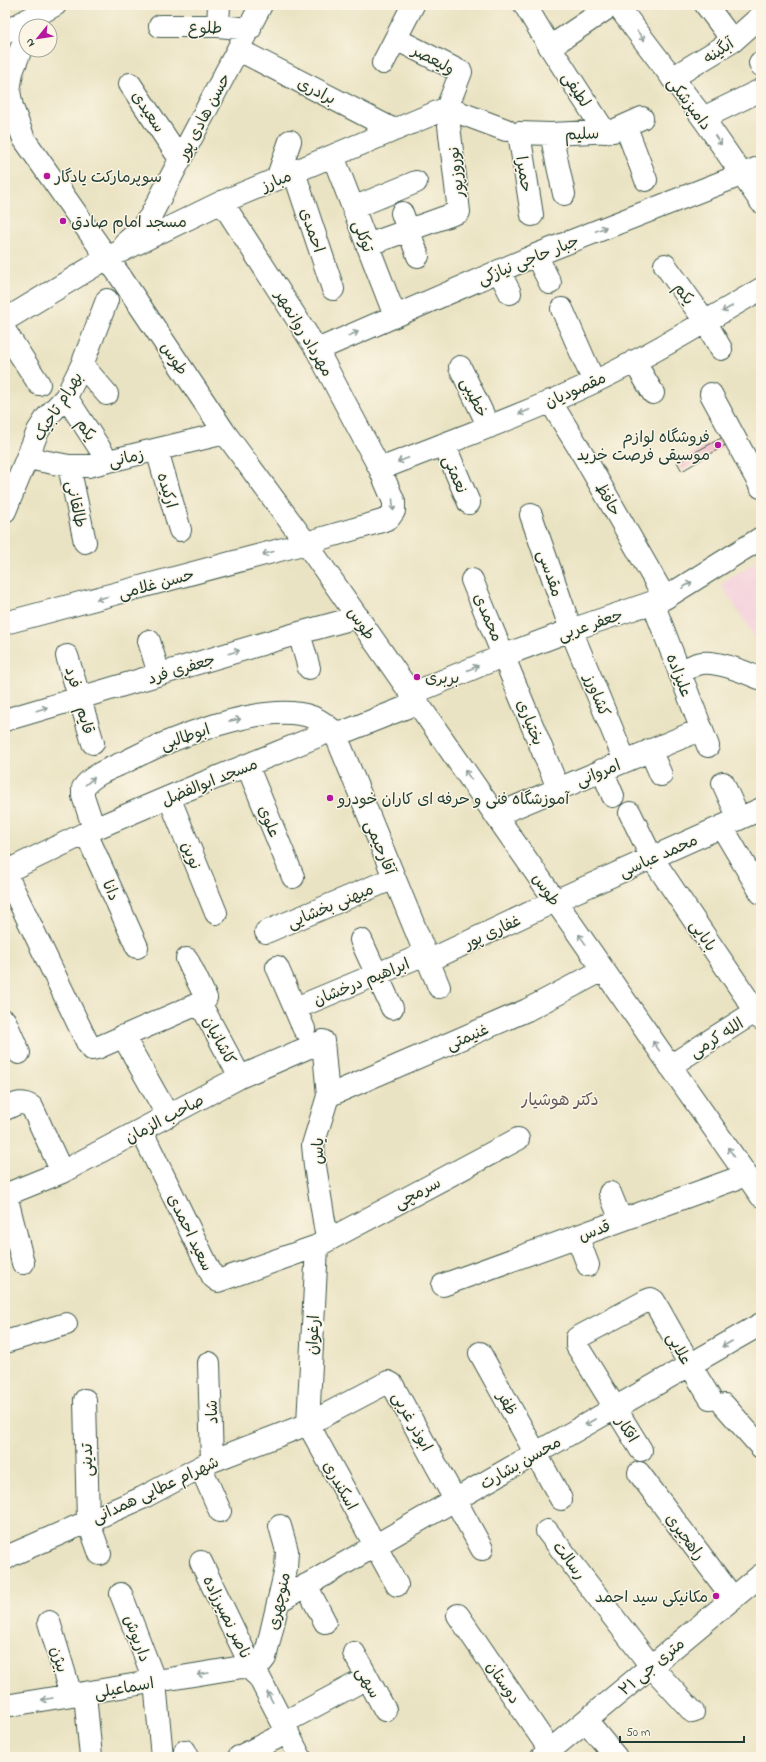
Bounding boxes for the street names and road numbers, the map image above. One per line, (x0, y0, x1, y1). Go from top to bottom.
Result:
street label: طلوع (188, 17, 222, 41)
street label: آبگینه (699, 32, 740, 71)
street label: ولیعصر (406, 39, 459, 82)
street label: لطیفی (555, 68, 596, 113)
street label: حسن هادی پور (171, 69, 238, 166)
street label: برادری (293, 72, 340, 112)
street label: دامپزشکی (660, 72, 717, 136)
street label: سعیدی (125, 86, 170, 138)
street label: سلیم (564, 122, 600, 148)
street label: نوروزپور (442, 145, 472, 200)
street label: حمیرا (508, 154, 538, 194)
street label: مبارز (256, 165, 296, 200)
street label: احمدی (292, 205, 330, 256)
street label: توکلی (345, 217, 379, 257)
street label: جبار حاجی نیازکی (475, 230, 583, 292)
street label: یکم (667, 278, 700, 310)
street label: مهرداد روانمهر (267, 285, 339, 382)
street label: طوس (153, 338, 193, 381)
street label: مقصودیان (541, 367, 610, 415)
street label: بهرام تاجیک (28, 368, 90, 447)
street label: خطیبی (453, 374, 493, 422)
street label: یکم (69, 414, 102, 446)
street label: زمانی (106, 443, 147, 475)
street label: نعمتی (435, 452, 473, 497)
street label: ارکیده (150, 470, 183, 511)
street label: طالقانی (58, 479, 92, 530)
street label: حافظ (588, 479, 626, 521)
street label: مقدسی (530, 547, 568, 600)
street label: حسن غلامی (116, 563, 197, 607)
street label: محمدی (466, 590, 508, 646)
street label: طوس (340, 603, 380, 646)
street label: جعفر عربی (555, 604, 627, 648)
street label: جعفری فرد (145, 648, 218, 692)
street label: علیزاده (659, 650, 697, 701)
street label: فرد (58, 664, 87, 691)
street label: کشاورز (576, 669, 616, 721)
street label: بختیاری (509, 696, 549, 749)
street label: قايم (69, 704, 99, 737)
street label: ابوطالبی (158, 718, 214, 758)
street label: مسجد ابوالفضل (158, 753, 262, 813)
street label: امروانی (573, 754, 625, 794)
street label: علوی (251, 802, 285, 842)
street label: آقارحیمی (357, 817, 401, 880)
street label: محمد عباسی (616, 829, 702, 885)
street label: نوین (174, 838, 207, 873)
street label: طوس (525, 869, 565, 912)
street label: دانا (95, 876, 125, 905)
street label: میهنی بخشایی (284, 878, 378, 936)
street label: غفاری پور (459, 909, 525, 957)
street label: بابایی (683, 915, 722, 957)
street label: ابراهیم درخشان (310, 953, 414, 1013)
street label: کاشانیان (195, 1012, 241, 1070)
street label: الله کرمی (685, 1013, 749, 1065)
street label: غنیمتی (443, 1018, 493, 1058)
street label: صاحب الزمان (121, 1089, 209, 1151)
street label: یاس (307, 1137, 331, 1165)
street label: سرمچی (390, 1171, 446, 1216)
street label: سعید احمدی (160, 1190, 218, 1276)
street label: قدس (575, 1215, 614, 1249)
street label: ارغوان (301, 1314, 327, 1356)
street label: علایی (659, 1328, 697, 1370)
street label: ظفر (489, 1386, 523, 1420)
street label: ابوذر غربی (385, 1388, 438, 1456)
street label: شاد (201, 1399, 225, 1425)
street label: افکار (608, 1411, 644, 1448)
street label: محسن بشارت (476, 1431, 566, 1497)
street label: تدینی (76, 1443, 100, 1477)
street label: شهرام عطایی همدانی (88, 1451, 223, 1531)
street label: اسکندری (316, 1457, 363, 1515)
street label: راهجيری (659, 1509, 710, 1566)
street label: رسالت (546, 1537, 591, 1586)
street label: منوچهری (262, 1570, 298, 1633)
street label: ناصر نصیرزاده (196, 1572, 257, 1664)
street label: داریوش (116, 1612, 156, 1666)
street label: ۲۱ متری جی (614, 1633, 690, 1702)
street label: بیژن (43, 1643, 73, 1676)
street label: دوستان (479, 1657, 525, 1709)
street label: سهی (349, 1663, 386, 1703)
street label: اسماعیلی (93, 1672, 156, 1706)

